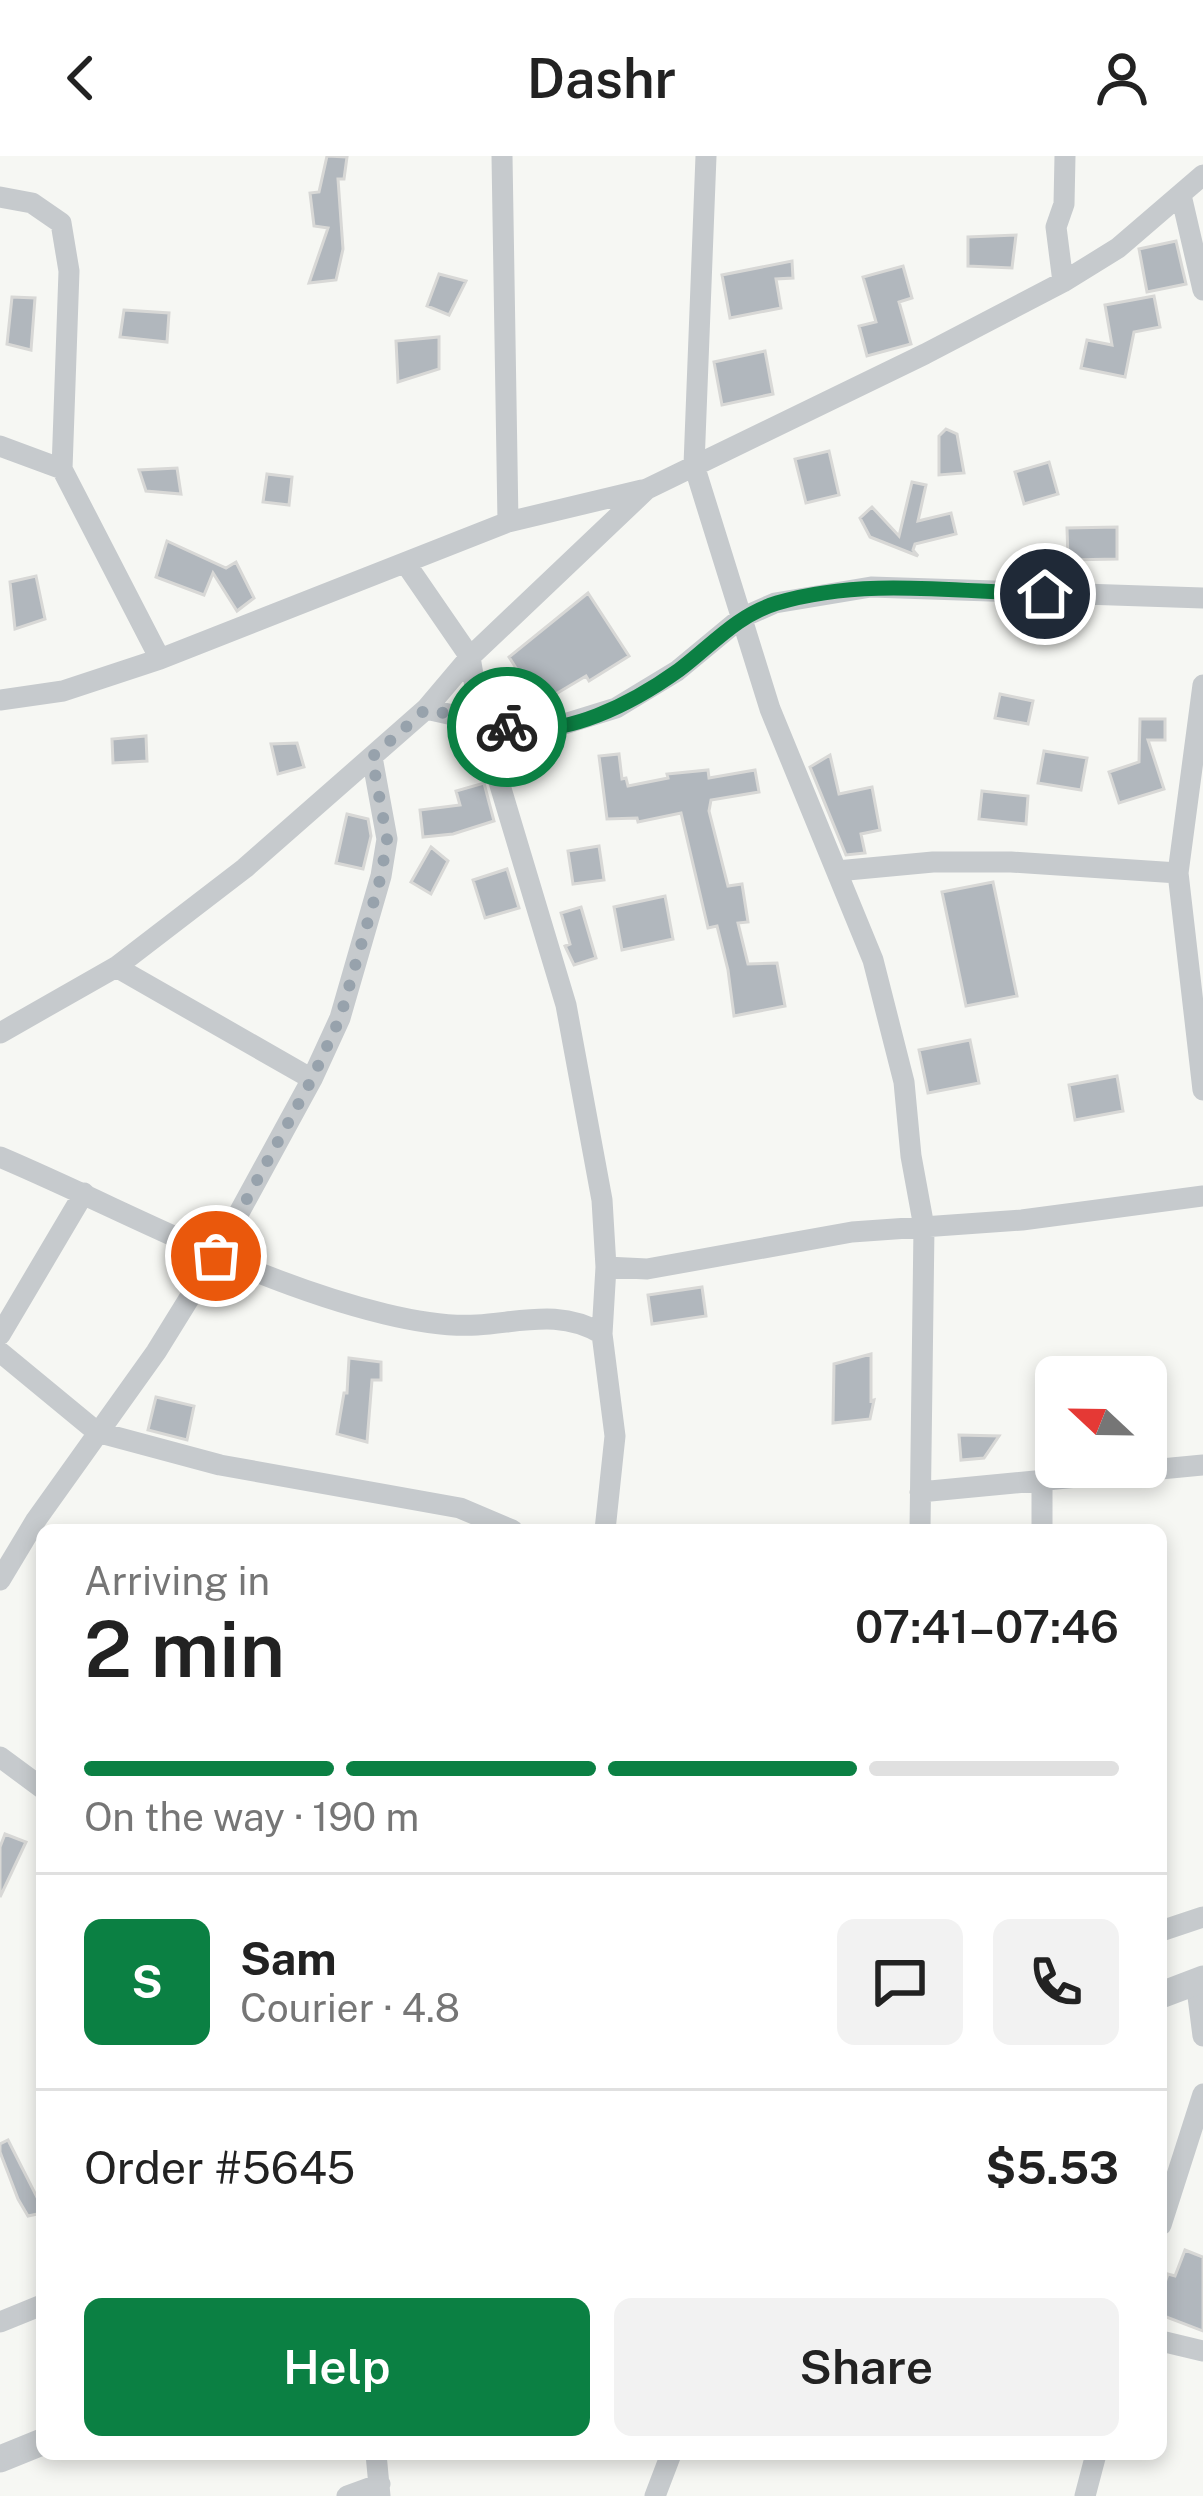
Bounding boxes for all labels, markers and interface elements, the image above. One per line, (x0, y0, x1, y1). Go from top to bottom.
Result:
icon: back (48, 45, 114, 111)
icon: person (1089, 45, 1155, 111)
text: Dashr (527, 47, 676, 110)
pin (994, 543, 1096, 645)
icon: home (1012, 561, 1078, 627)
courier (447, 667, 567, 787)
icon: bike (474, 694, 540, 760)
pin (165, 1205, 267, 1307)
icon: bag (183, 1223, 249, 1289)
north arrow (1035, 1356, 1167, 1488)
map controls (1035, 1356, 1167, 1488)
text: Arriving in (84, 1558, 270, 1604)
text: 07:41–07:46 (855, 1600, 1119, 1653)
text: 2 min (84, 1603, 285, 1695)
text: On the way · 190 m (84, 1794, 419, 1840)
button: chat (837, 1919, 963, 2045)
button: phone (993, 1919, 1119, 2045)
text: Sam (240, 1932, 337, 1985)
text: S (131, 1955, 163, 2008)
text: Courier · 4.8 (240, 1985, 460, 2031)
text: Order #5645 (84, 2141, 355, 2194)
text: $5.53 (986, 2141, 1119, 2194)
button: Help (84, 2298, 590, 2436)
button: Share (614, 2298, 1119, 2436)

